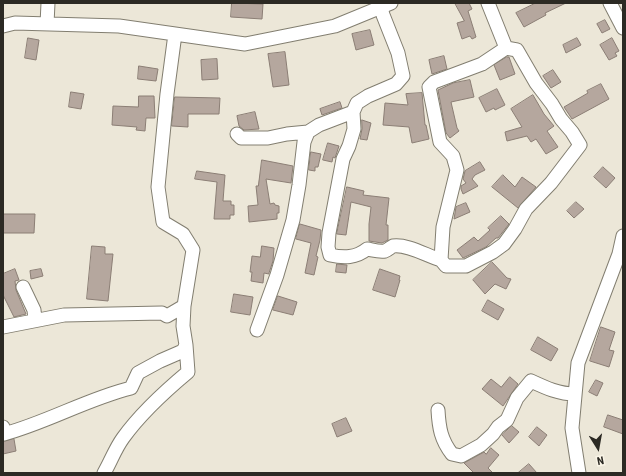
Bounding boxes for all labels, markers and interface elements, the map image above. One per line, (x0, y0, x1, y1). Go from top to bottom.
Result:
north arrow (578, 428, 618, 468)
text: N (596, 453, 605, 467)

